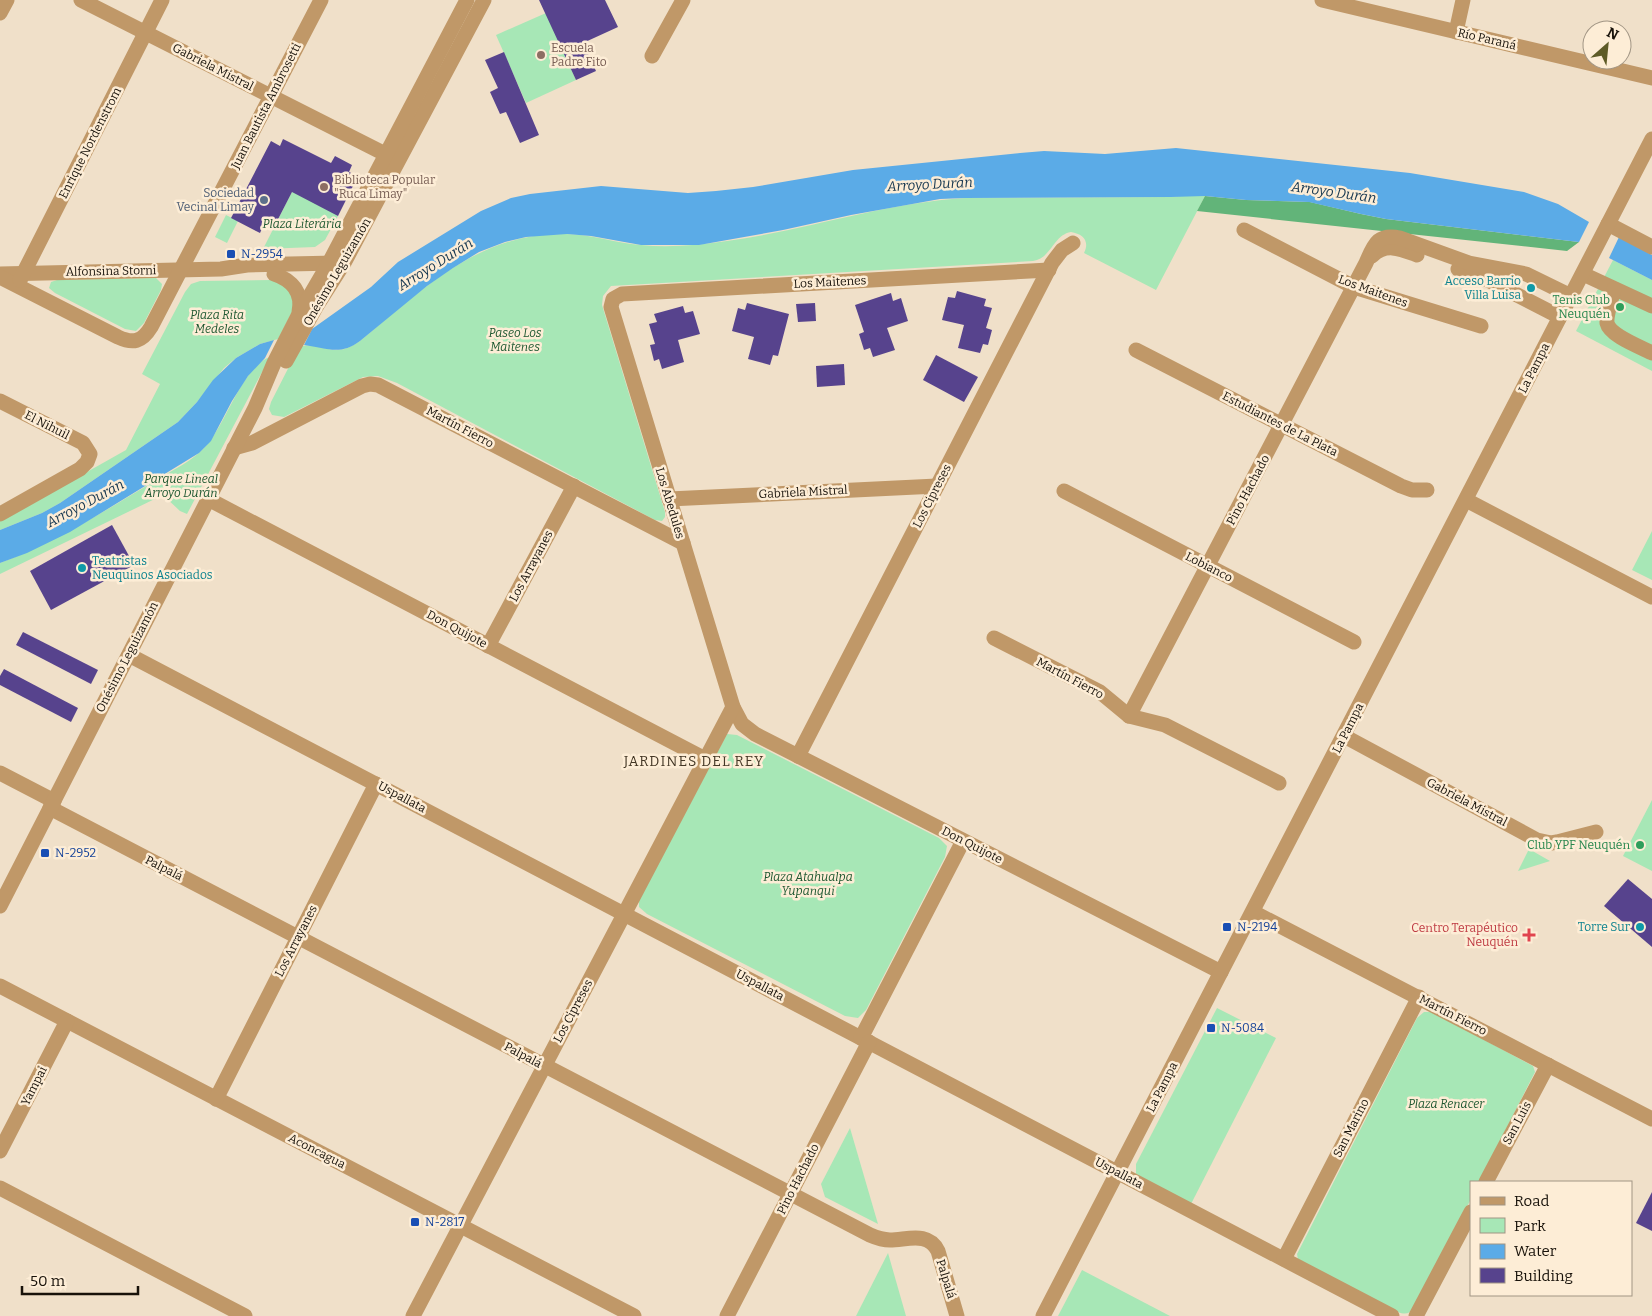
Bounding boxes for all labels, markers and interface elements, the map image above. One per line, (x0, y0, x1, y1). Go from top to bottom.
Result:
north arrow (1582, 20, 1632, 70)
text: N (1604, 24, 1622, 44)
street label: Río Paraná (1456, 25, 1518, 53)
street label: Juan Bautista Ambrosetti (228, 40, 304, 172)
street label: Gabriela Mistral (170, 41, 256, 94)
place label: Escuela Padre Fito (551, 41, 607, 69)
marker: Escuela Padre Fito (535, 49, 547, 61)
street label: Enrique Nordenstrom (56, 85, 124, 201)
place label: Biblioteca Popular "Ruca Limay" (334, 173, 436, 201)
water label: Arroyo Durán (886, 174, 973, 195)
water label: Arroyo Durán (1289, 178, 1377, 207)
marker: Biblioteca Popular "Ruca Limay" (318, 181, 330, 193)
place label: Sociedad Vecinal Limay (176, 186, 255, 214)
marker: Sociedad Vecinal Limay (258, 194, 270, 206)
street label: Onésimo Leguizamón (300, 215, 374, 328)
park label: Plaza Literária (263, 217, 341, 231)
water label: Arroyo Durán (394, 235, 476, 295)
place label: N-2954 (241, 247, 283, 261)
marker: N-2954 (225, 248, 237, 260)
street label: Alfonsina Storni (66, 263, 157, 279)
street label: Los Maitenes (1336, 272, 1410, 310)
street label: Los Maitenes (793, 273, 867, 291)
place label: Acceso Barrio Villa Luisa (1444, 274, 1521, 302)
marker: Acceso Barrio Villa Luisa (1525, 282, 1537, 294)
place label: Tenis Club Neuquén (1552, 293, 1610, 321)
marker: Tenis Club Neuquén (1614, 301, 1626, 313)
park label: Plaza Rita Medeles (190, 308, 244, 336)
park label: Paseo Los Maitenes (488, 326, 542, 354)
street label: La Pampa (1515, 340, 1553, 395)
street label: Estudiantes de La Plata (1220, 389, 1340, 459)
street label: Martín Fierro (424, 403, 496, 451)
street label: El Nihuil (22, 408, 72, 442)
street label: Pino Hachado (1224, 452, 1272, 527)
street label: Los Cipreses (910, 462, 954, 530)
street label: Los Abedules (653, 466, 688, 541)
park label: Parque Lineal Arroyo Durán (143, 472, 218, 500)
water label: Arroyo Durán (43, 476, 127, 531)
street label: Gabriela Mistral (758, 483, 848, 501)
street label: Los Arrayanes (506, 528, 556, 604)
street label: Lobianco (1183, 549, 1235, 585)
place label: Teatristas Neuquinos Asociados (92, 554, 213, 582)
marker: Teatristas Neuquinos Asociados (76, 562, 88, 574)
street label: Onésimo Leguizamón (93, 599, 161, 715)
street label: Don Quijote (424, 607, 490, 651)
street label: Martín Fierro (1034, 654, 1106, 702)
street label: La Pampa (1329, 700, 1367, 755)
district label: JARDINES DEL REY (623, 753, 764, 770)
street label: Gabriela Mistral (1424, 775, 1510, 829)
street label: Uspallata (376, 779, 429, 816)
street label: Don Quijote (939, 824, 1005, 866)
place label: Club YPF Neuquén (1527, 838, 1630, 852)
marker: Club YPF Neuquén (1634, 839, 1646, 851)
place label: N-2952 (55, 846, 96, 860)
marker: N-2952 (39, 847, 51, 859)
street label: Palpalá (143, 853, 186, 884)
park label: Plaza Atahualpa Yupanqui (763, 870, 853, 898)
street label: Los Arrayanes (272, 903, 320, 979)
place label: N-2194 (1237, 920, 1277, 934)
place label: Torre Sur (1578, 920, 1631, 934)
marker: N-2194 (1221, 921, 1233, 933)
place label: Centro Terapéutico Neuquén (1411, 921, 1518, 949)
marker: Torre Sur (1634, 921, 1646, 933)
marker: Centro Terapéutico Neuquén (1522, 928, 1536, 942)
street label: Uspallata (734, 967, 787, 1004)
street label: Los Cipreses (551, 977, 596, 1045)
street label: Martín Fierro (1417, 992, 1489, 1038)
place label: N-5084 (1221, 1021, 1264, 1035)
marker: N-5084 (1205, 1022, 1217, 1034)
street label: Palpalá (502, 1039, 545, 1071)
street label: La Pampa (1143, 1059, 1181, 1114)
street label: Yampai (18, 1064, 50, 1108)
street label: San Marino (1330, 1096, 1372, 1160)
park label: Plaza Renacer (1408, 1097, 1485, 1111)
street label: San Luis (1500, 1099, 1534, 1147)
street label: Aconcagua (286, 1131, 348, 1171)
street label: Pino Hachado (774, 1141, 822, 1217)
street label: Uspallata (1093, 1155, 1146, 1192)
legend (1470, 1181, 1632, 1296)
text: Road (1514, 1192, 1549, 1210)
place label: N-2817 (425, 1215, 464, 1229)
marker: N-2817 (409, 1216, 421, 1228)
text: Park (1514, 1217, 1546, 1235)
text: Water (1514, 1242, 1557, 1260)
street label: Palpalá (933, 1258, 959, 1301)
scale bar (22, 1264, 139, 1296)
text: Building (1514, 1267, 1573, 1285)
text: 50 m (30, 1272, 66, 1290)

